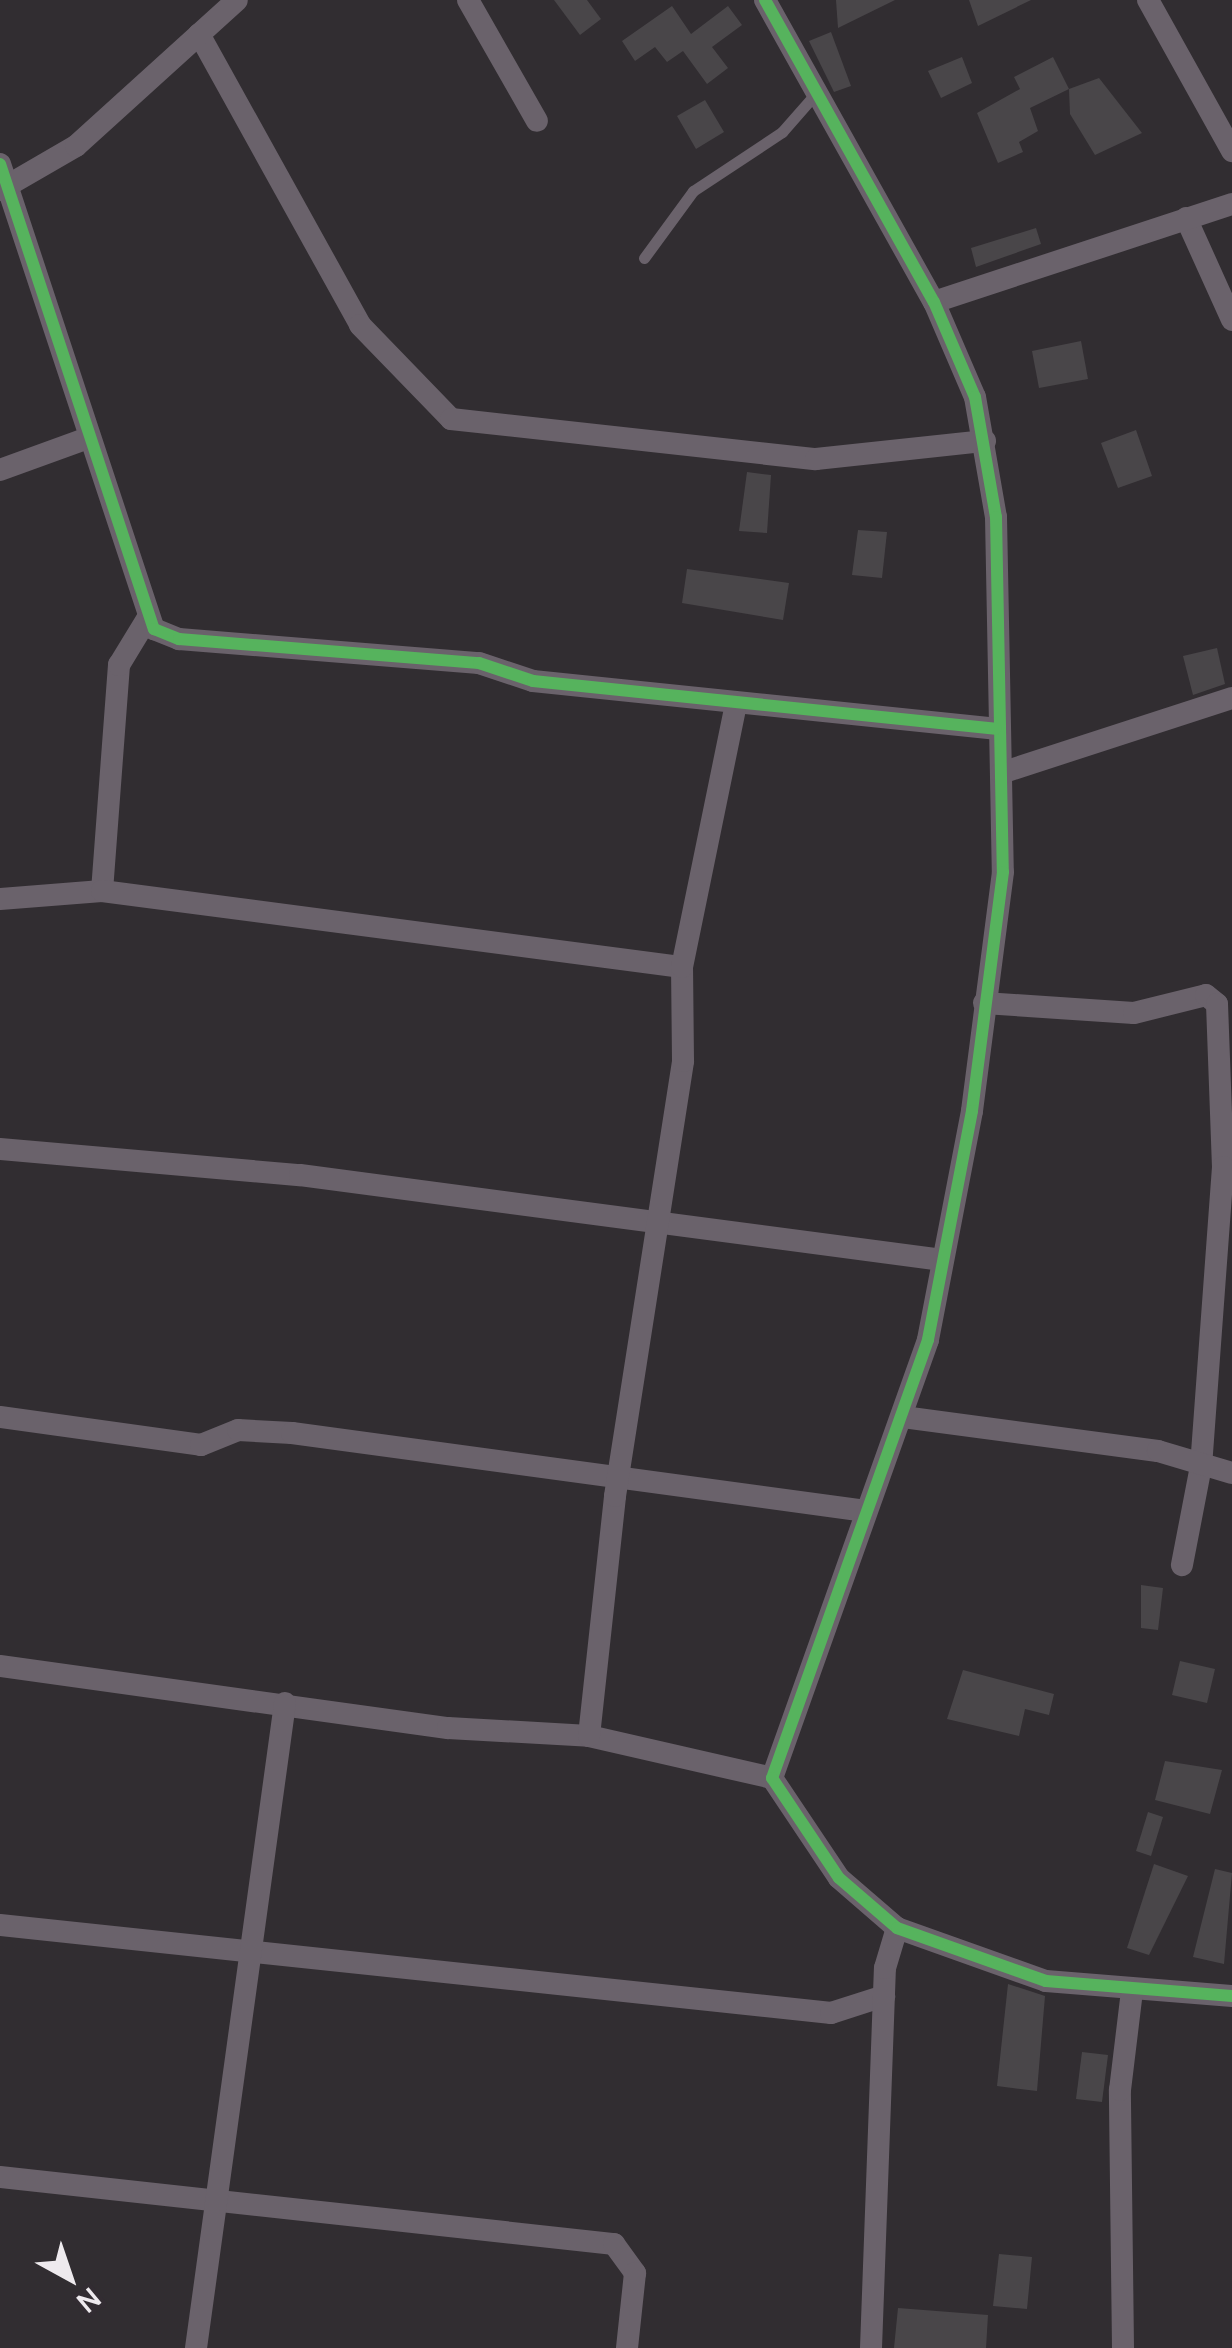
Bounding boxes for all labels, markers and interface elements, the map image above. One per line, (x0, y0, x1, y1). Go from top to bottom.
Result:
north arrow (20, 2228, 120, 2328)
text: N (69, 2280, 109, 2322)

